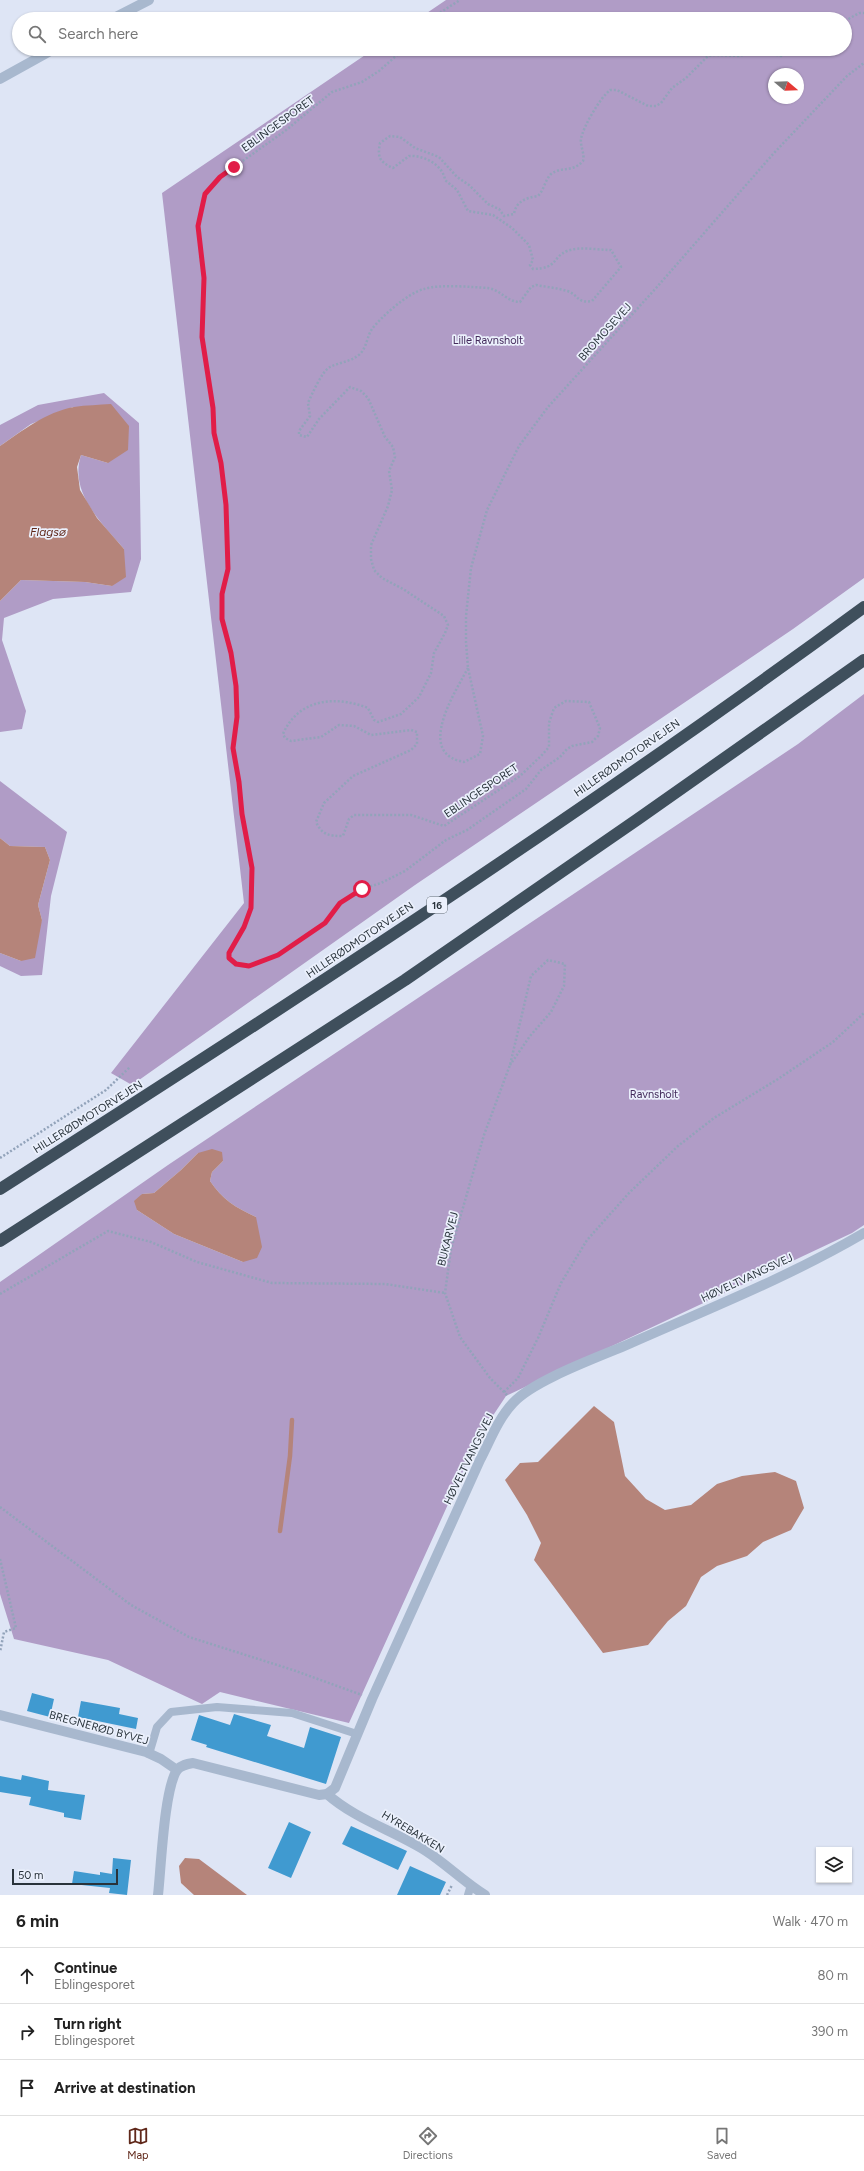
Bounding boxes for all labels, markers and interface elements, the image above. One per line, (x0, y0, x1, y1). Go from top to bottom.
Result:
search box (12, 12, 852, 56)
icon: search (26, 23, 48, 45)
text: Search here (58, 25, 138, 43)
north arrow (768, 68, 804, 104)
street label: EBLINGESPORET (239, 93, 317, 155)
route end (225, 158, 243, 176)
street label: BROMOSEVEJ (576, 301, 634, 363)
park label: Lille Ravnsholt (453, 334, 523, 347)
water label: Flagsø (30, 525, 67, 539)
street label: HILLERØDMOTORVEJEN (572, 716, 682, 800)
street label: EBLINGESPORET (442, 761, 520, 821)
route start (353, 880, 371, 898)
road number: 16 (427, 897, 447, 913)
street label: HILLERØDMOTORVEJEN (304, 899, 416, 981)
street label: HILLERØDMOTORVEJEN (31, 1078, 145, 1156)
park label: Ravnsholt (630, 1088, 678, 1101)
street label: BUKARVEJ (435, 1211, 461, 1267)
street label: HØVELTVANGSVEJ (699, 1251, 795, 1305)
street label: HØVELTVANGSVEJ (441, 1411, 497, 1507)
street label: BREGNERØD BYVEJ (48, 1708, 150, 1748)
street label: HYREBAKKEN (379, 1808, 447, 1856)
map controls (816, 1847, 852, 1883)
button: layers (816, 1847, 852, 1883)
scale bar (12, 1867, 118, 1886)
text: 50 m (18, 1869, 43, 1882)
text: 6 min (16, 1911, 59, 1931)
text: Walk · 470 m (773, 1914, 848, 1929)
text: Continue (54, 1959, 117, 1977)
icon: ahead (16, 1965, 38, 1987)
text: 80 m (817, 1968, 848, 1983)
text: Eblingesporet (54, 1977, 135, 1992)
text: Turn right (54, 2015, 122, 2033)
icon: right (16, 2021, 38, 2043)
text: 390 m (811, 2024, 848, 2039)
text: Eblingesporet (54, 2033, 135, 2048)
icon: arrive (16, 2077, 38, 2099)
text: Arrive at destination (54, 2079, 195, 2097)
tab: Map (127, 2125, 149, 2162)
tab: Directions (403, 2125, 453, 2162)
tab: Saved (707, 2125, 737, 2162)

